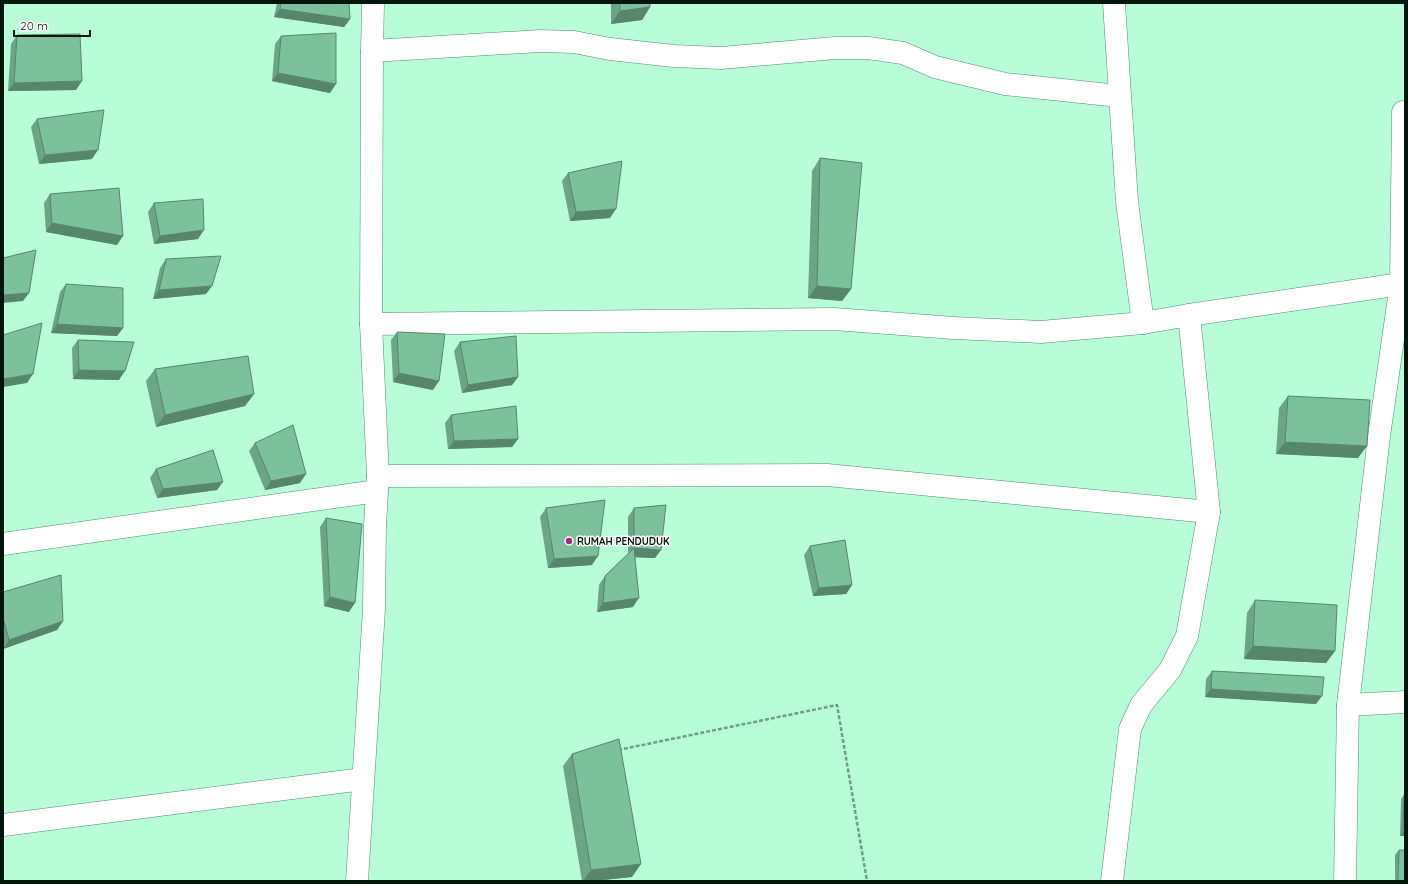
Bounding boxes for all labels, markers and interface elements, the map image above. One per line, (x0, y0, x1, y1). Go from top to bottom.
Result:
scale bar (14, 12, 90, 38)
text: 20 m (20, 18, 48, 33)
place label: RUMAH PENDUDUK (577, 535, 670, 548)
marker: RUMAH PENDUDUK (564, 536, 574, 546)

